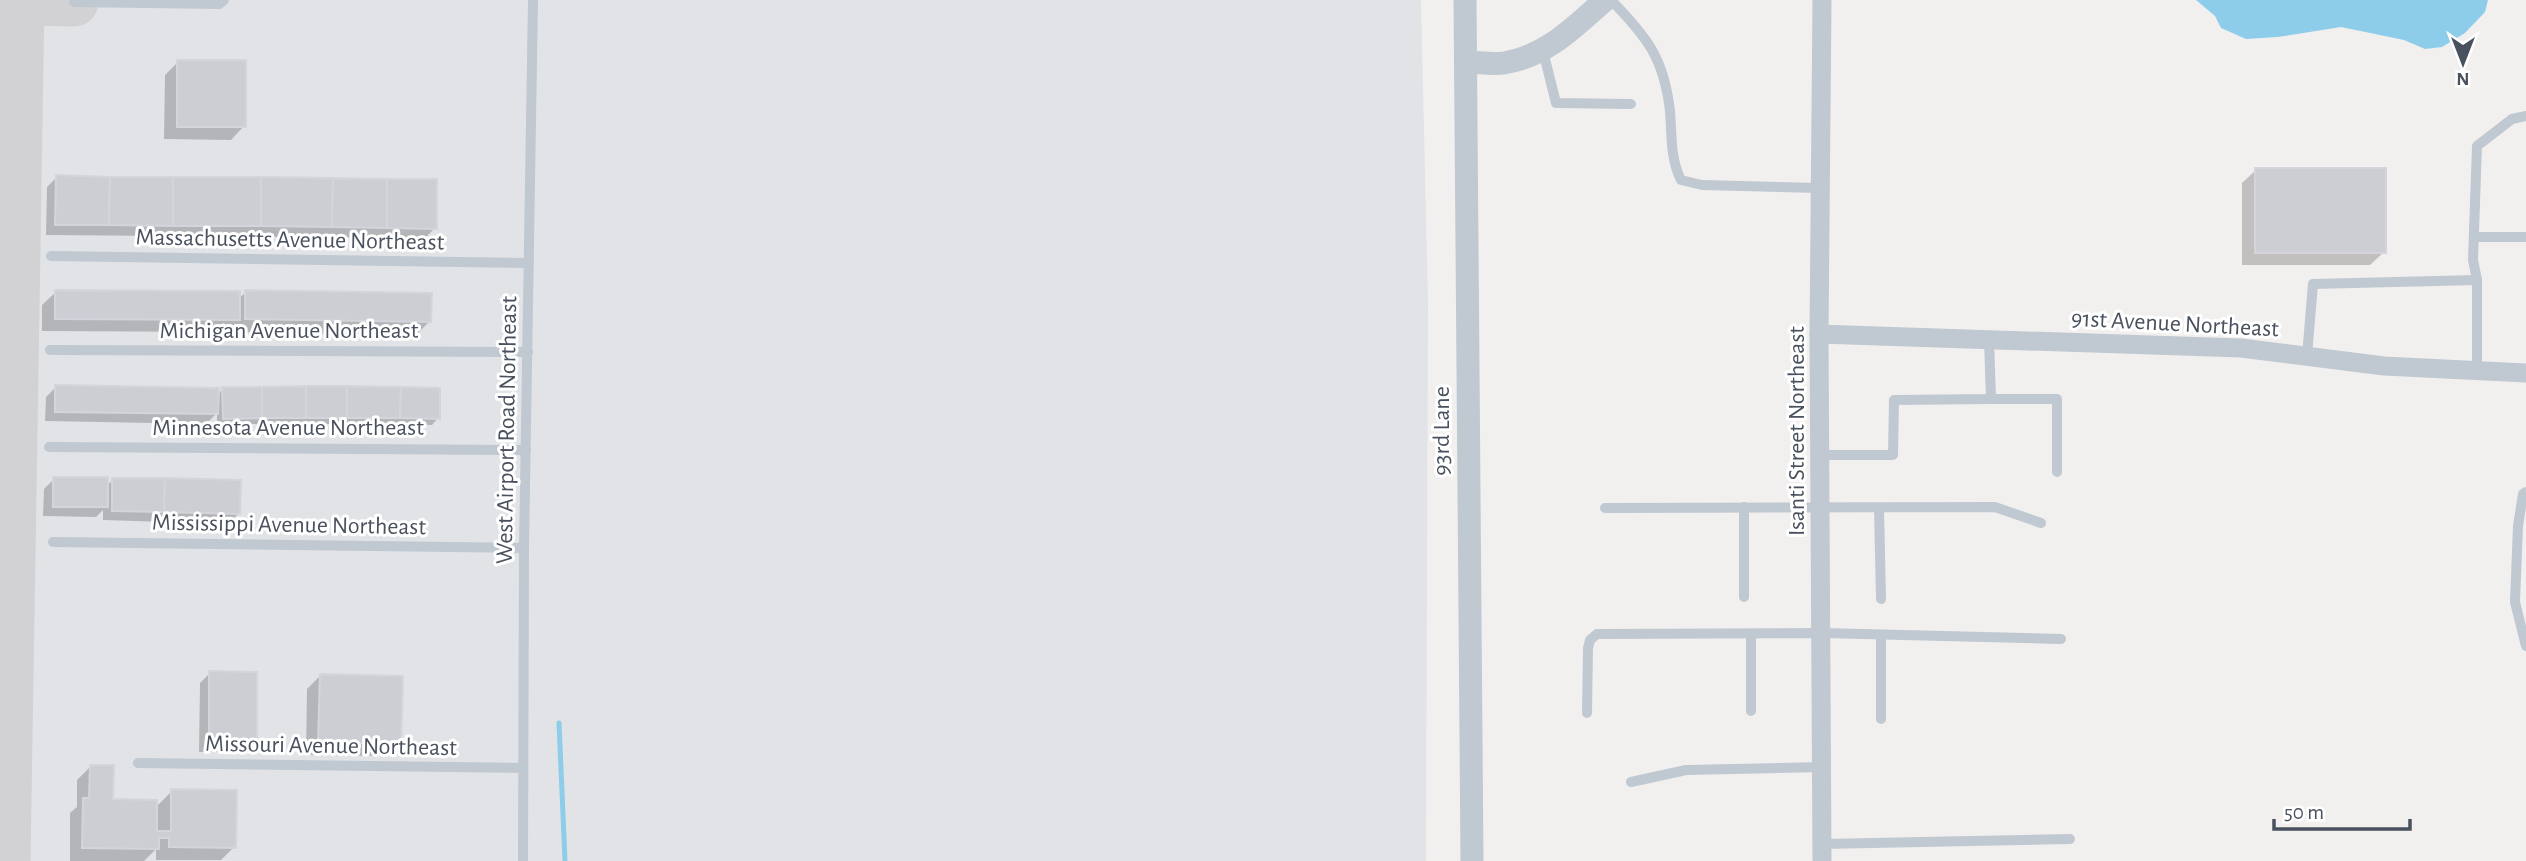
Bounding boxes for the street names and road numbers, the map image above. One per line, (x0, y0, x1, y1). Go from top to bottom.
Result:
street label: Massachusetts Avenue Northeast (135, 225, 445, 255)
street label: West Airport Road Northeast (493, 295, 521, 564)
street label: 91st Avenue Northeast (2070, 307, 2280, 341)
street label: Michigan Avenue Northeast (160, 319, 419, 343)
street label: Isanti Street Northeast (1785, 326, 1809, 536)
street label: 93rd Lane (1430, 386, 1454, 476)
street label: Minnesota Avenue Northeast (152, 416, 424, 440)
street label: Mississippi Avenue Northeast (152, 511, 427, 539)
street label: Missouri Avenue Northeast (205, 732, 457, 760)

